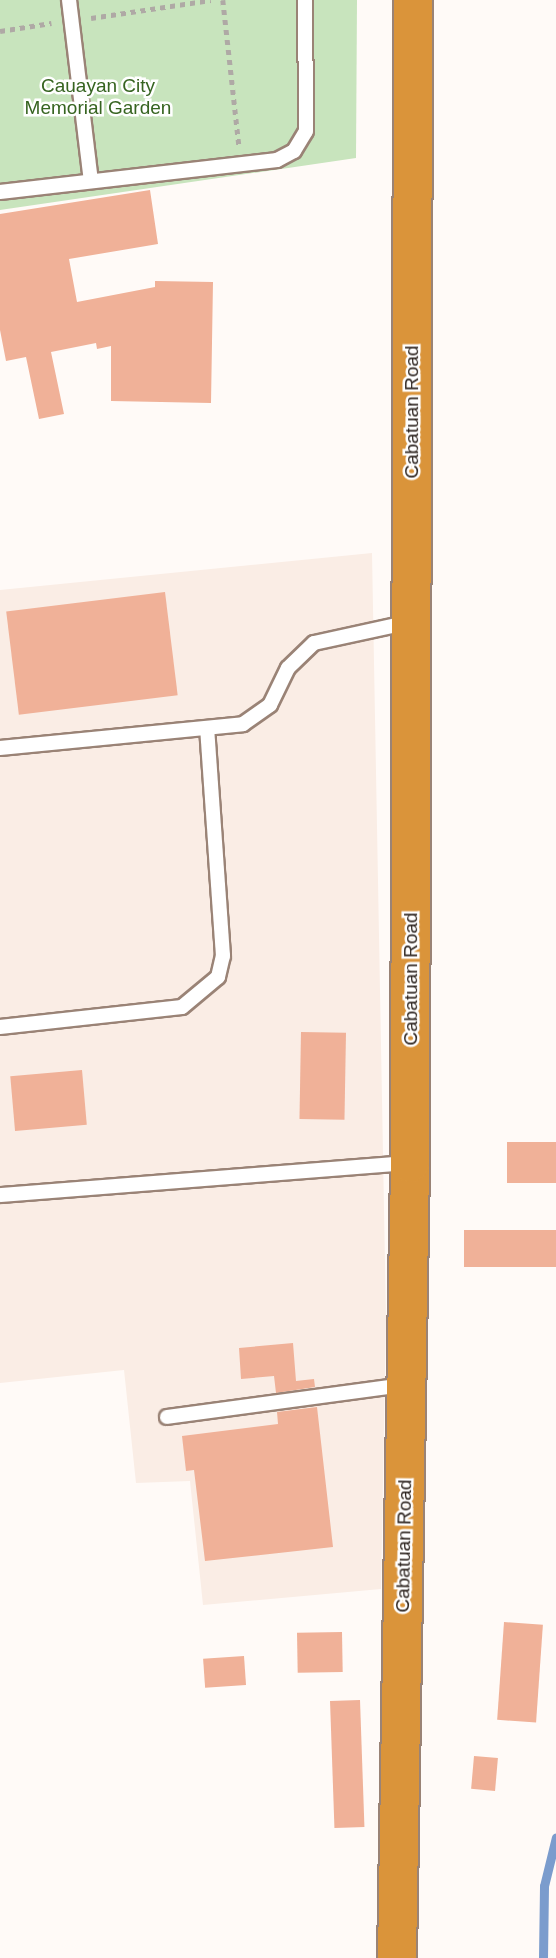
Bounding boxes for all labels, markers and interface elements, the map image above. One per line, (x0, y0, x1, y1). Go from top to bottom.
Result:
park label: Cauayan City Memorial Garden (25, 75, 171, 119)
street label: Cabatuan Road (401, 345, 423, 479)
street label: Cabatuan Road (400, 912, 422, 1046)
street label: Cabatuan Road (391, 1479, 417, 1613)

